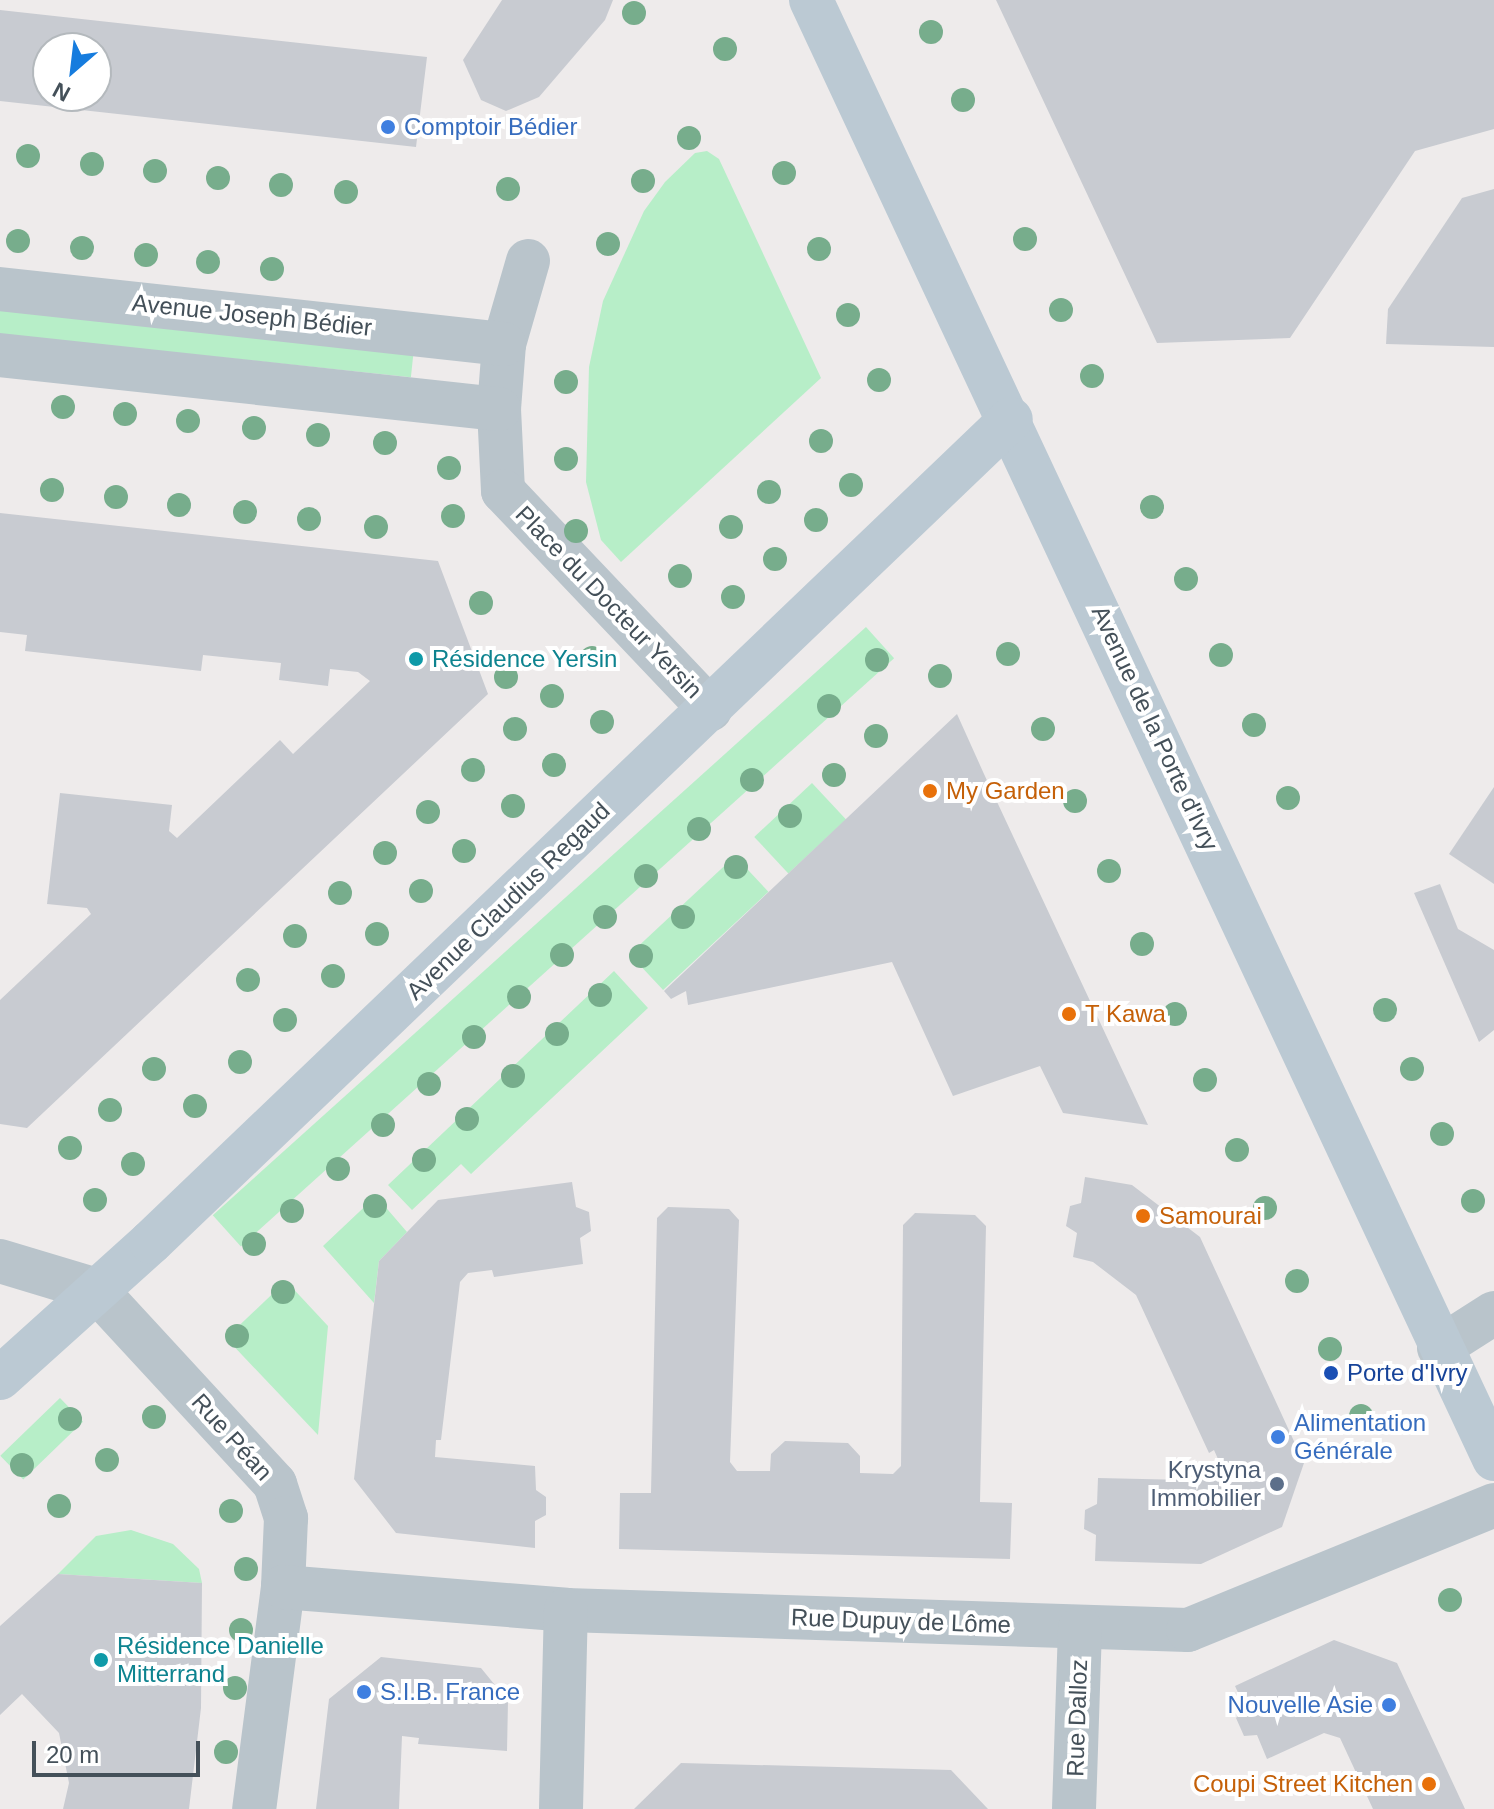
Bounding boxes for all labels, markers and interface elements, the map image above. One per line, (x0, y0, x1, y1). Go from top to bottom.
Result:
north arrow (32, 32, 112, 112)
text: N (49, 77, 74, 107)
place label: Comptoir Bédier (404, 113, 577, 141)
marker: Comptoir Bédier (379, 118, 397, 136)
street label: Avenue Joseph Bédier (131, 288, 373, 342)
street label: Place du Docteur Yersin (510, 500, 708, 704)
street label: Avenue de la Porte d'Ivry (1086, 601, 1224, 855)
place label: Résidence Yersin (432, 645, 618, 673)
marker: Résidence Yersin (407, 650, 425, 668)
place label: My Garden (946, 777, 1065, 805)
marker: My Garden (921, 782, 939, 800)
street label: Avenue Claudius Regaud (400, 796, 616, 1006)
place label: T Kawa (1085, 1000, 1166, 1028)
marker: T Kawa (1060, 1005, 1078, 1023)
place label: Samourai (1159, 1202, 1262, 1230)
marker: Samourai (1134, 1207, 1152, 1225)
place label: Porte d'Ivry (1347, 1359, 1468, 1387)
marker: Porte d'Ivry (1322, 1364, 1340, 1382)
street label: Rue Péan (186, 1388, 278, 1486)
place label: Alimentation Générale (1294, 1409, 1426, 1465)
marker: Alimentation Générale (1269, 1428, 1287, 1446)
place label: Krystyna Immobilier (1150, 1456, 1261, 1512)
marker: Krystyna Immobilier (1268, 1475, 1286, 1493)
street label: Rue Dupuy de Lôme (790, 1603, 1012, 1639)
place label: Résidence Danielle Mitterrand (117, 1632, 324, 1688)
marker: Résidence Danielle Mitterrand (92, 1651, 110, 1669)
street label: Rue Dalloz (1061, 1659, 1093, 1777)
place label: S.I.B. France (380, 1678, 520, 1706)
marker: S.I.B. France (355, 1683, 373, 1701)
place label: Nouvelle Asie (1226, 1691, 1373, 1719)
marker: Nouvelle Asie (1380, 1696, 1398, 1714)
scale bar (36, 1725, 204, 1775)
text: 20 m (46, 1741, 99, 1768)
place label: Coupi Street Kitchen (1193, 1770, 1413, 1798)
marker: Coupi Street Kitchen (1420, 1775, 1438, 1793)

